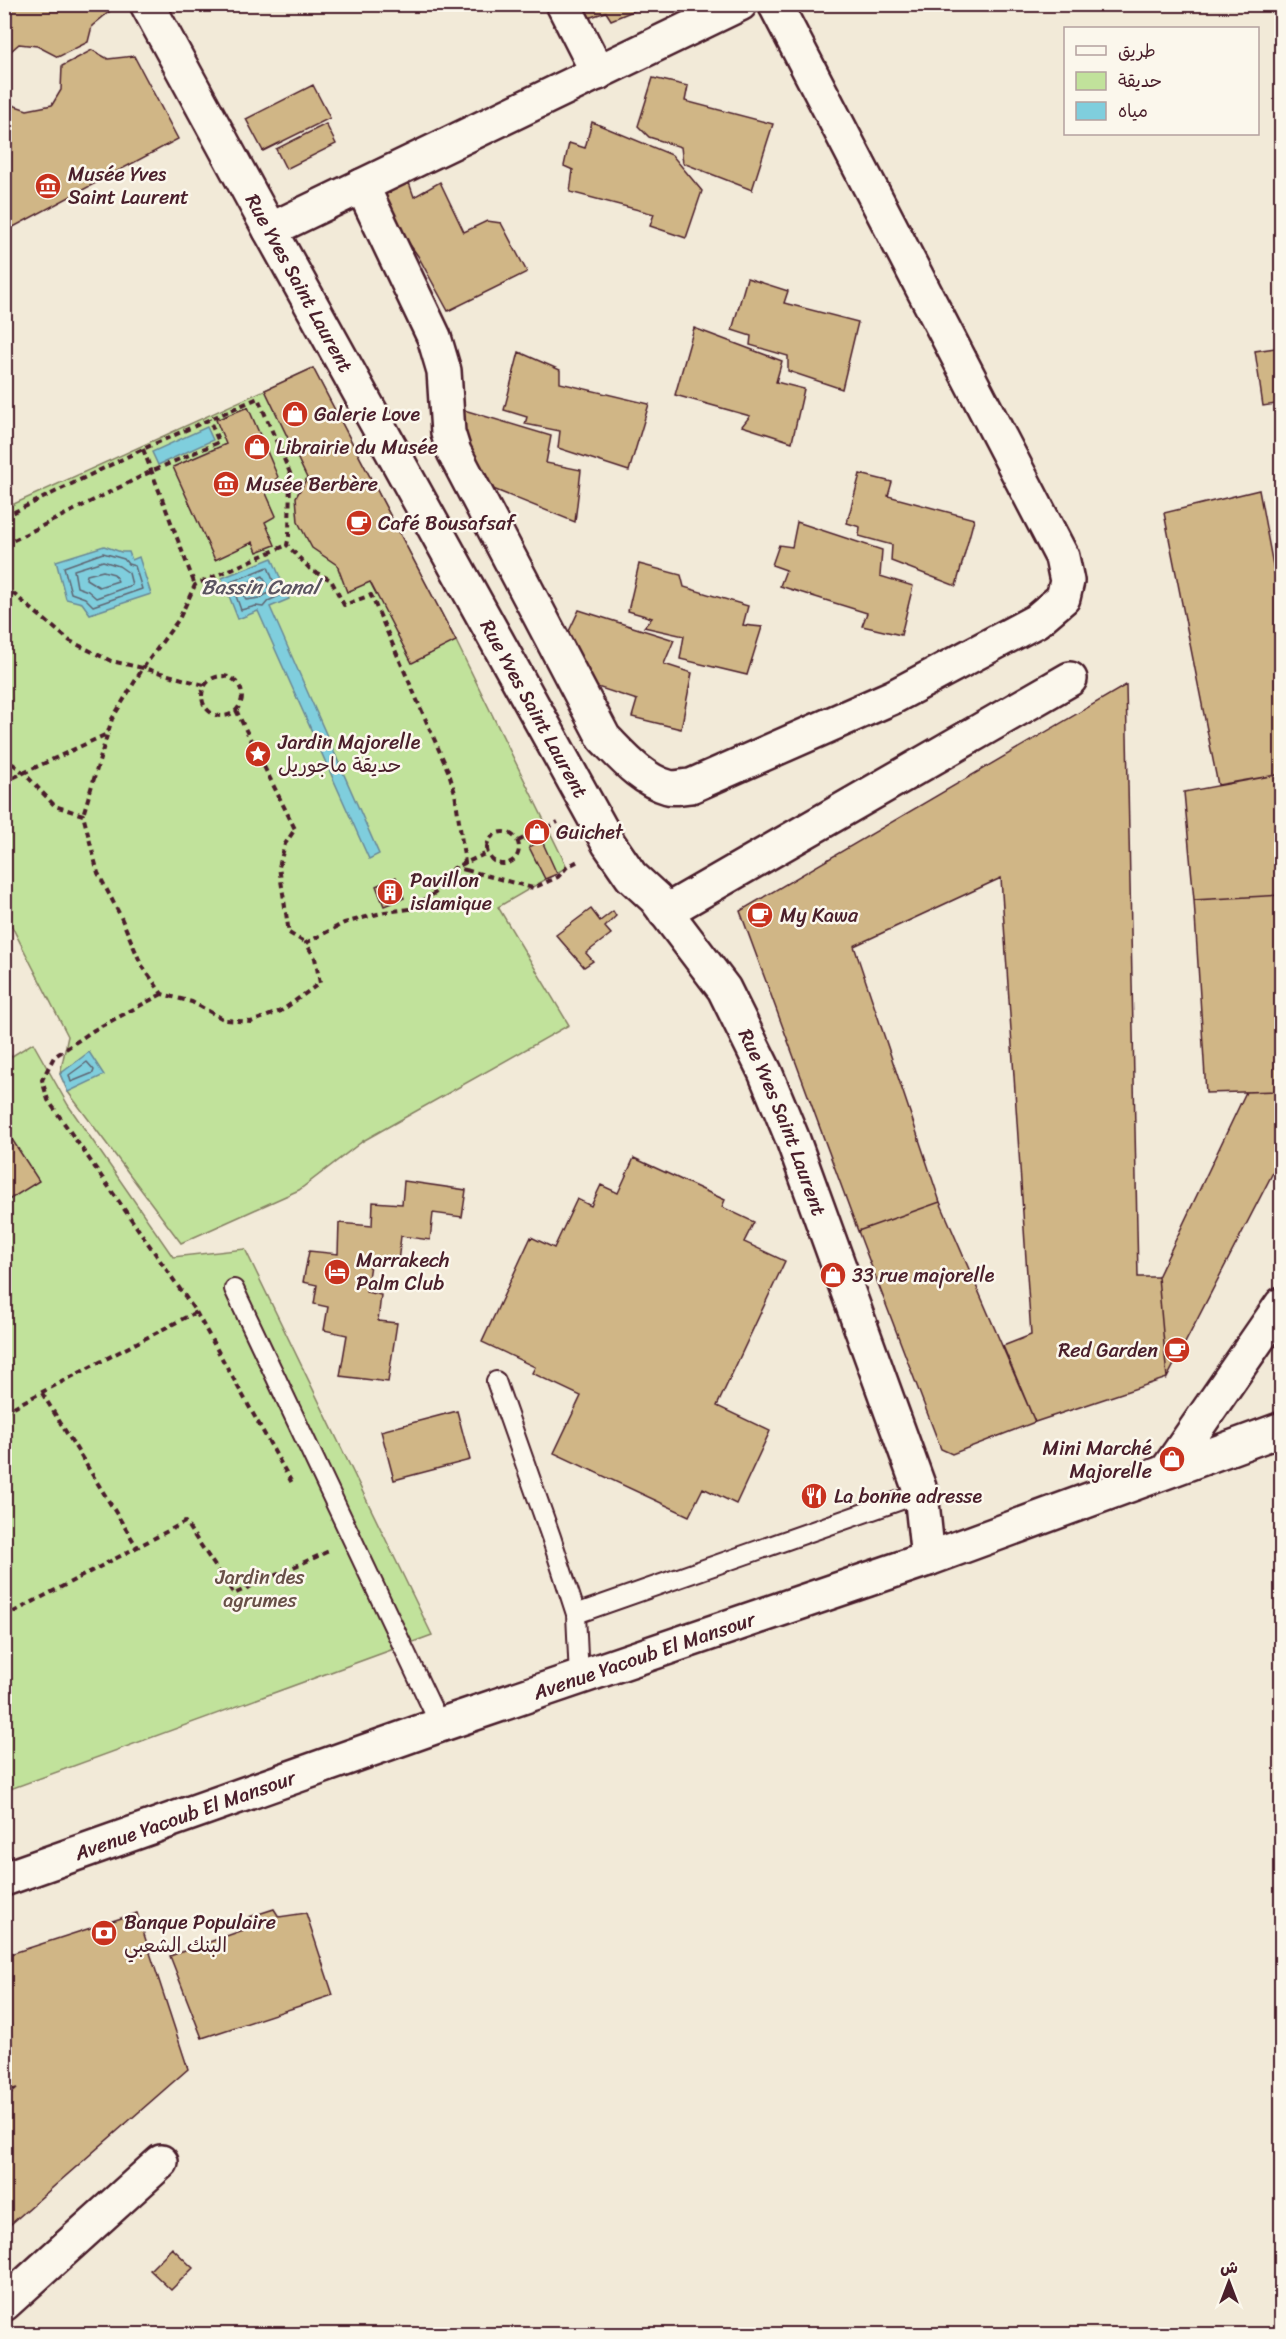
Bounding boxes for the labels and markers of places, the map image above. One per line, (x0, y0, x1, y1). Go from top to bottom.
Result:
place label: Musée Yves Saint Laurent (68, 157, 189, 215)
museum icon: Musée Yves Saint Laurent (33, 171, 63, 201)
place label: Galerie Love (314, 397, 420, 432)
shop icon: Galerie Love (280, 399, 310, 429)
place label: Librairie du Musée (276, 430, 438, 465)
shop icon: Librairie du Musée (242, 432, 272, 462)
place label: Musée Berbère (246, 467, 378, 502)
museum icon: Musée Berbère (211, 469, 241, 499)
place label: Café Bousafsaf (378, 506, 517, 541)
cafe icon: Café Bousafsaf (344, 508, 374, 538)
place label: Jardin Majorelle حديقة ماجوريل (277, 725, 421, 783)
place icon: Jardin Majorelle حديقة ماجوريل (243, 739, 273, 769)
place label: Guichet (556, 815, 624, 850)
shop icon: Guichet (522, 817, 552, 847)
place label: Pavillon islamique (410, 863, 492, 921)
building icon: Pavillon islamique (375, 877, 405, 907)
place label: My Kawa (780, 898, 859, 933)
cafe icon: My Kawa (745, 900, 775, 930)
place label: Marrakech Palm Club (356, 1243, 450, 1301)
hotel icon: Marrakech Palm Club (322, 1257, 352, 1287)
place label: 33 rue majorelle (852, 1258, 995, 1293)
shop icon: 33 rue majorelle (818, 1260, 848, 1290)
place label: Red Garden (1058, 1333, 1158, 1368)
cafe icon: Red Garden (1162, 1335, 1192, 1365)
place label: Mini Marché Majorelle (1043, 1431, 1152, 1489)
shop icon: Mini Marché Majorelle (1157, 1444, 1187, 1474)
place label: La bonne adresse (834, 1479, 983, 1514)
restaurant icon: La bonne adresse (799, 1481, 829, 1511)
place label: Banque Populaire البنك الشعبي (124, 1905, 276, 1963)
bank icon: Banque Populaire البنك الشعبي (89, 1918, 119, 1948)

